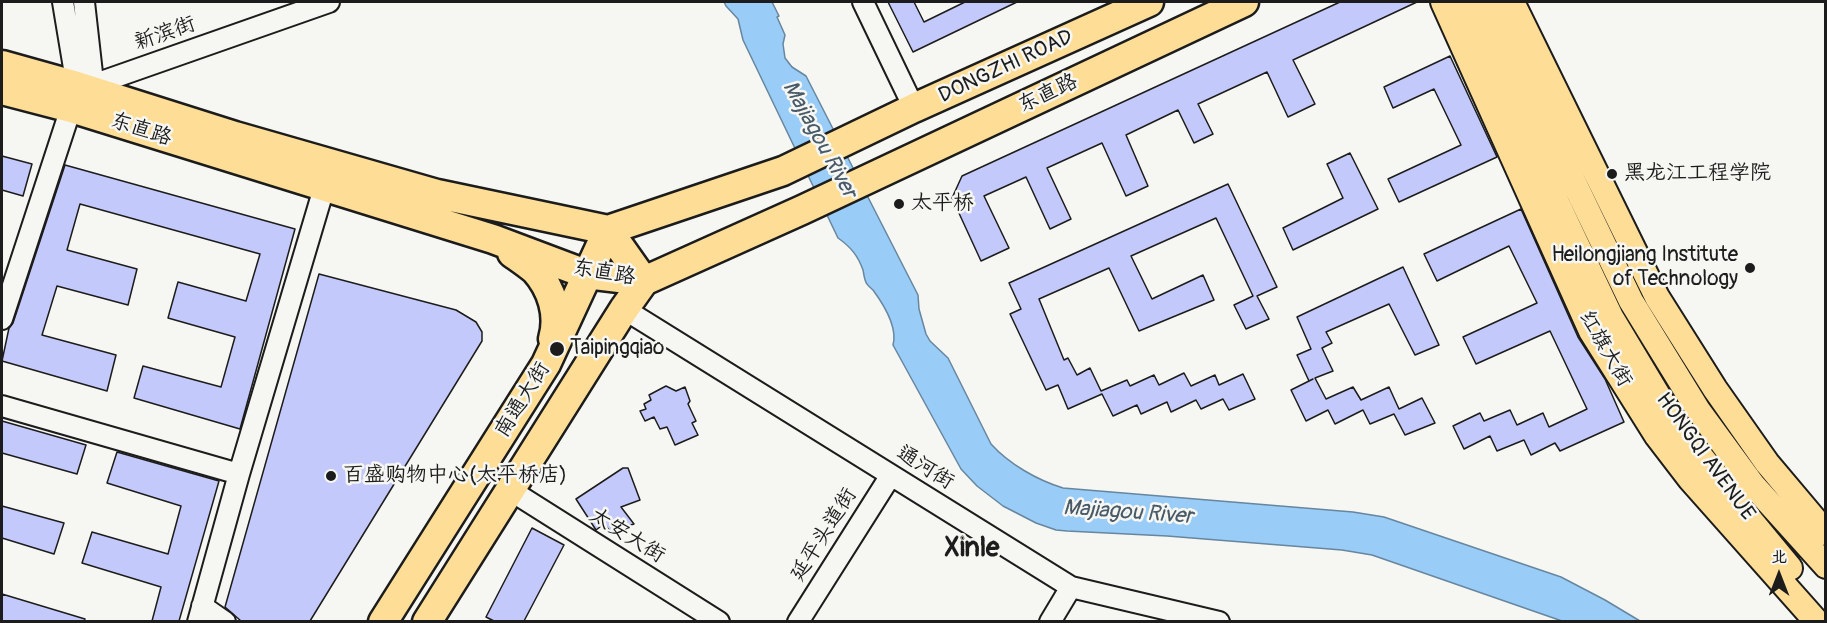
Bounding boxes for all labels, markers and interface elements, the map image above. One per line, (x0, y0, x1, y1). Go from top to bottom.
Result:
street label: 新滨街 (131, 12, 199, 56)
street label: DONGZHI ROAD (935, 25, 1077, 109)
street label: 东直路 (1014, 69, 1082, 119)
water label: Majiagou River (776, 77, 862, 203)
street label: 东直路 (107, 108, 175, 152)
place label: 黑龙江工程学院 (1624, 161, 1771, 187)
marker: 黑龙江工程学院 (1605, 167, 1619, 181)
place label: 太平桥 (911, 191, 974, 217)
marker: 太平桥 (892, 197, 906, 211)
place label: Heilongjiang Institute of Technology (1551, 243, 1738, 293)
street label: 东直路 (571, 255, 637, 291)
marker: Heilongjiang Institute of Technology (1743, 261, 1757, 275)
street label: 红旗大街 (1573, 306, 1637, 392)
place label: Taipingqiao (570, 336, 664, 362)
marker: Taipingqiao (548, 340, 566, 358)
street label: 南通大街 (490, 358, 556, 442)
street label: HONGQI AVENUE (1650, 388, 1760, 526)
street label: 通河街 (892, 441, 958, 495)
place label: 百盛购物中心(太平桥店) (343, 463, 567, 489)
marker: 百盛购物中心(太平桥店) (324, 469, 338, 483)
street label: 延平头道街 (785, 484, 863, 586)
water label: Majiagou River (1062, 495, 1194, 531)
street label: 太安大街 (585, 503, 669, 569)
district label: Xinle (945, 533, 999, 565)
north arrow (1749, 545, 1809, 605)
text: 北 (1771, 547, 1787, 567)

